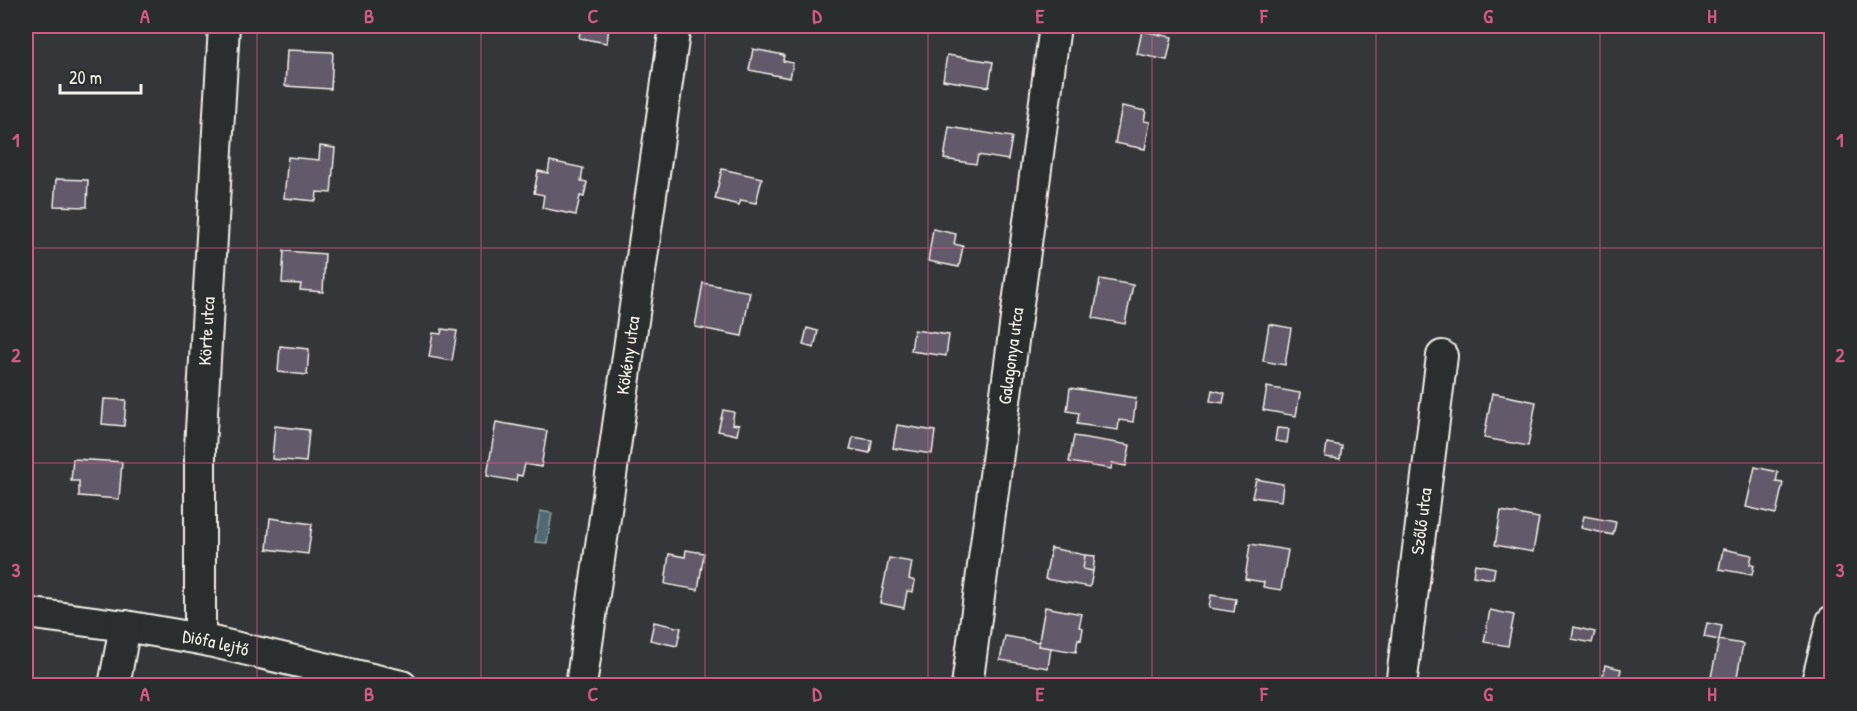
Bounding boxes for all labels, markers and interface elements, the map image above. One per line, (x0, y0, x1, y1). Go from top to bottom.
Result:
text: A (140, 2, 150, 29)
text: B (364, 2, 374, 29)
text: C (588, 2, 599, 29)
text: D (812, 2, 822, 29)
text: E (1036, 2, 1045, 29)
text: F (1259, 2, 1269, 29)
text: G (1483, 2, 1493, 29)
text: H (1707, 2, 1717, 29)
scale bar (60, 57, 141, 95)
text: 20 m (69, 65, 102, 90)
text: 1 (12, 126, 20, 153)
text: 1 (1836, 126, 1844, 153)
street label: Körte utca (192, 296, 221, 366)
street label: Galagonya utca (992, 306, 1029, 406)
street label: Kökény utca (610, 315, 646, 396)
text: 2 (11, 341, 21, 368)
text: 2 (1835, 341, 1845, 368)
street label: Szőlő utca (1404, 486, 1438, 556)
text: 3 (12, 556, 21, 583)
text: 3 (1836, 556, 1845, 583)
street label: Diófa lejtő (181, 623, 251, 662)
text: A (140, 680, 150, 707)
text: B (364, 680, 374, 707)
text: C (588, 680, 599, 707)
text: D (812, 680, 822, 707)
text: E (1036, 680, 1045, 707)
text: F (1259, 680, 1269, 707)
text: G (1483, 680, 1493, 707)
text: H (1707, 680, 1717, 707)

